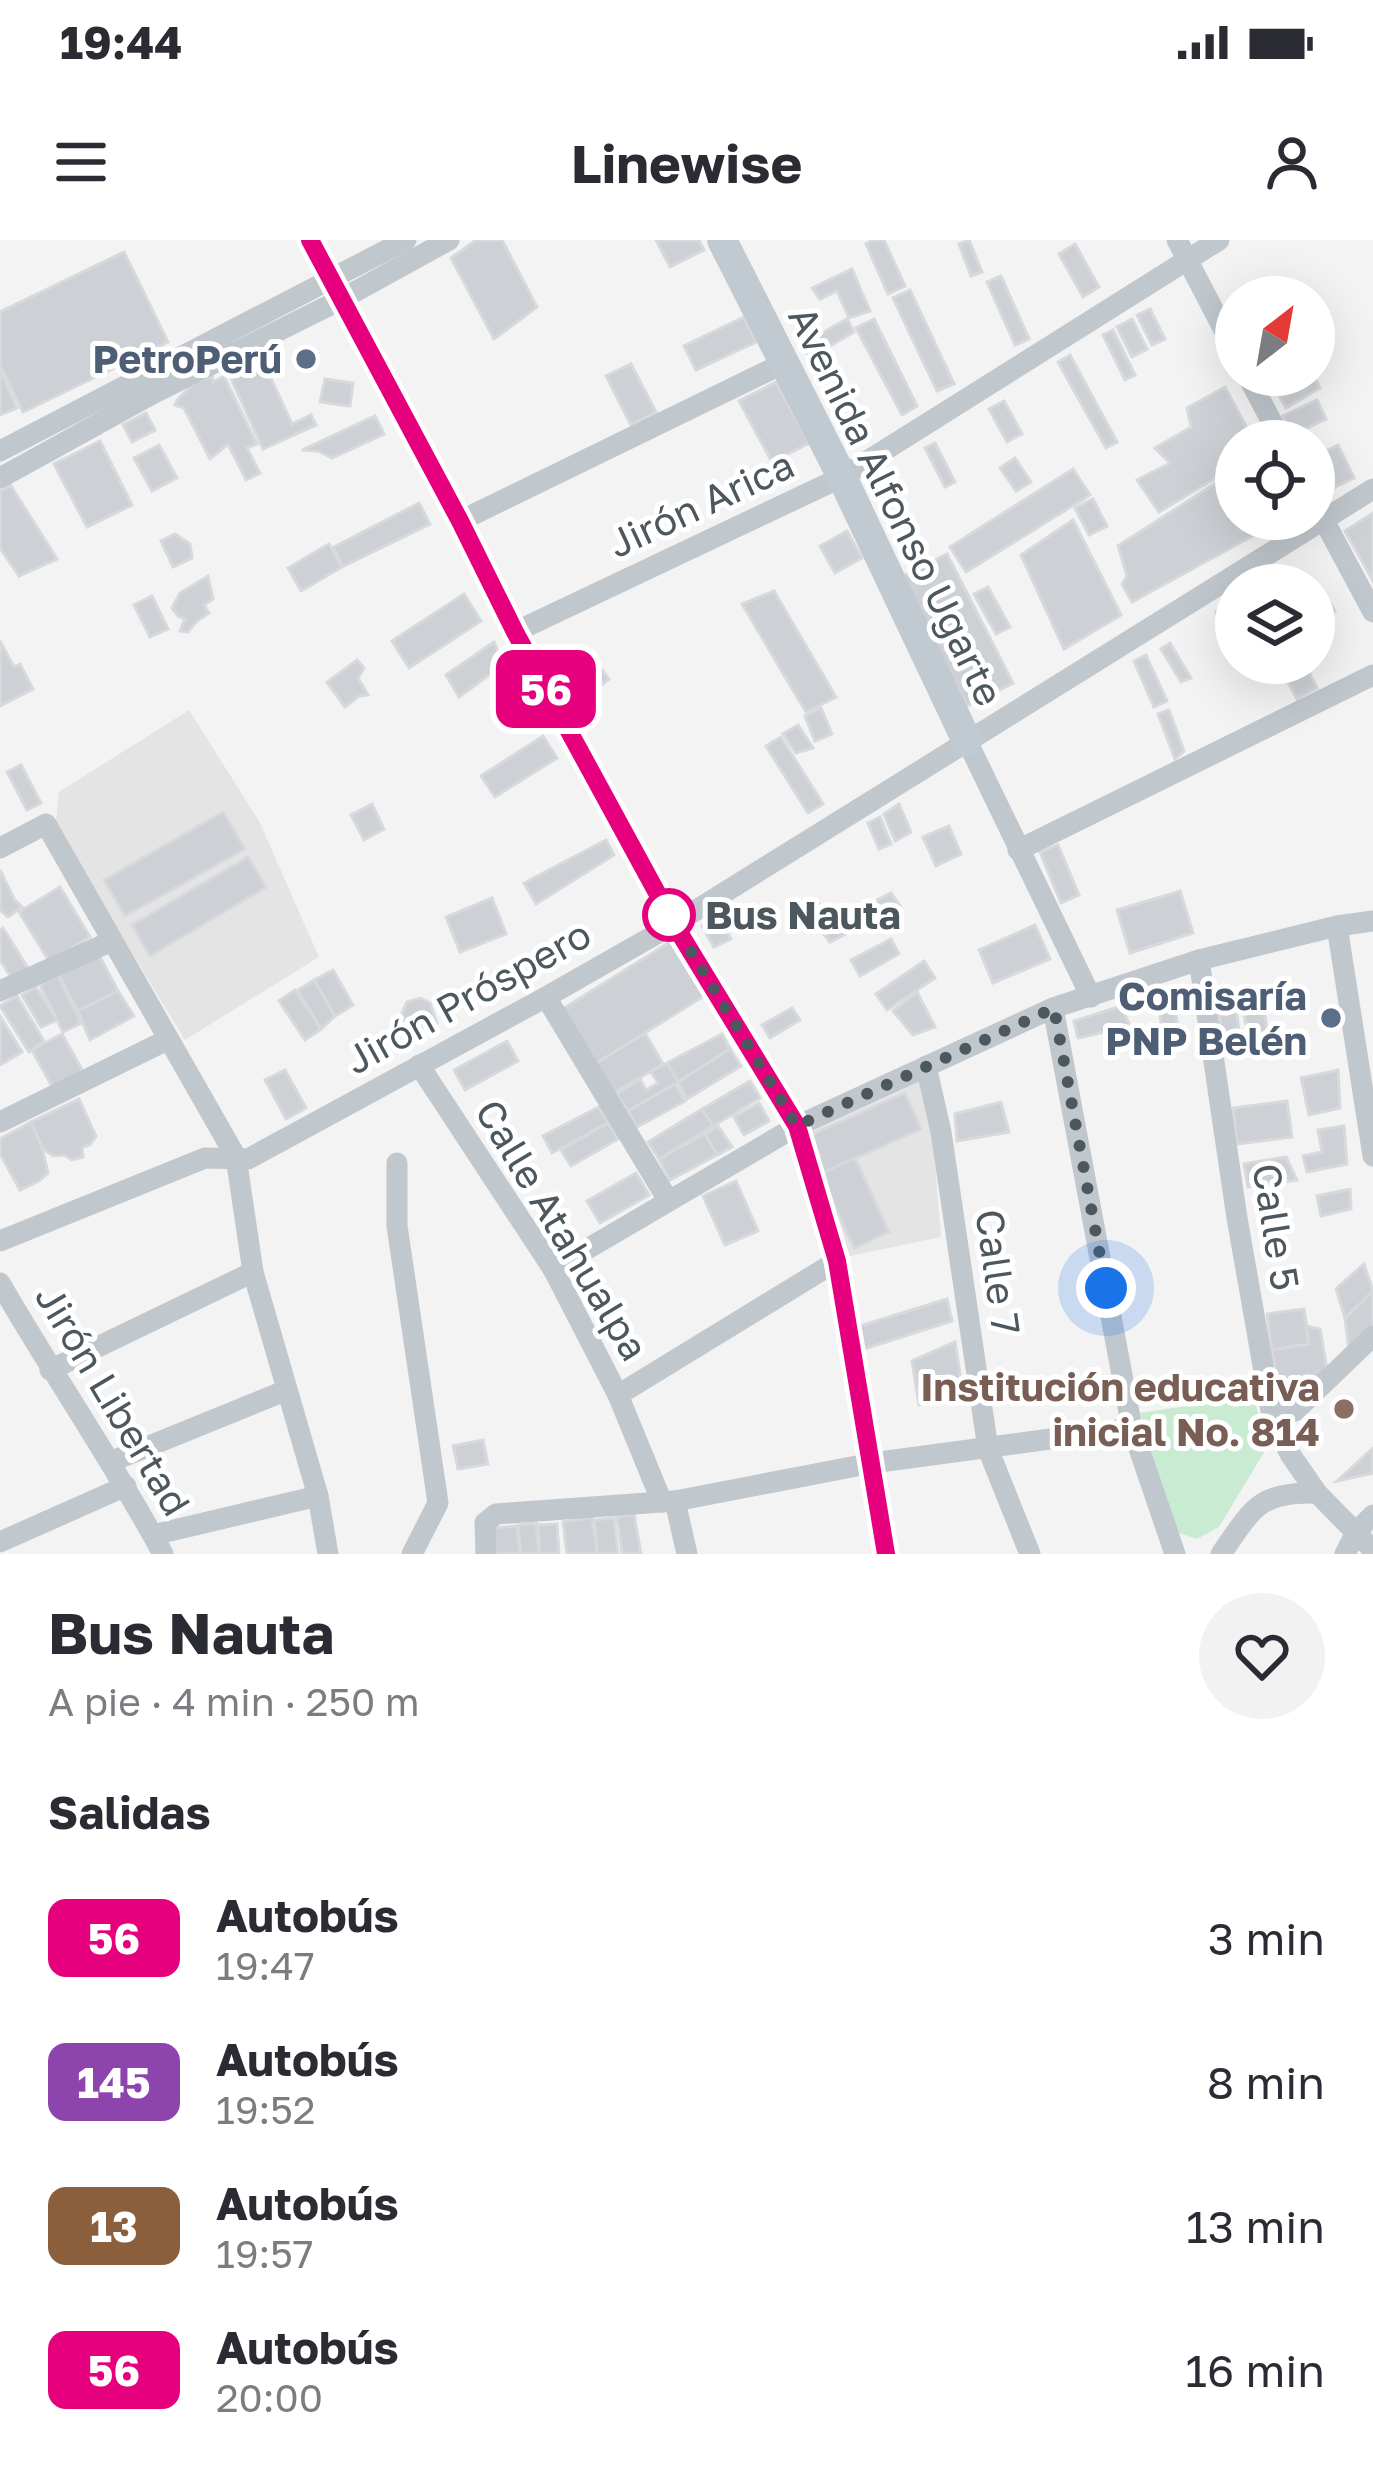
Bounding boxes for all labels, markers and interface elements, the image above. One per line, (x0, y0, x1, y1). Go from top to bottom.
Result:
text: 19:44 (60, 15, 182, 69)
icon: menu (48, 129, 114, 195)
icon: person (1259, 129, 1325, 195)
text: Linewise (571, 130, 802, 195)
north arrow (1215, 276, 1335, 396)
map controls (1215, 276, 1335, 684)
street label: Avenida Alfonso Ugarte (779, 298, 1014, 713)
place label: PetroPerú (93, 335, 282, 382)
marker: PetroPerú (293, 346, 319, 372)
button: locate (1215, 420, 1335, 540)
street label: Jirón Arica (601, 440, 801, 567)
button: layers (1215, 564, 1335, 684)
line badge: 56 (492, 650, 600, 728)
text: 56 (520, 664, 572, 714)
marker: Bus Nauta (644, 890, 694, 940)
place label: Bus Nauta (705, 891, 901, 938)
street label: Jirón Próspero (337, 910, 599, 1083)
place label: Comisaría PNP Belén (1105, 972, 1307, 1064)
marker: Comisaría PNP Belén (1318, 1005, 1344, 1031)
street label: Calle Atahualpa (466, 1091, 659, 1369)
street label: Calle 5 (1243, 1160, 1310, 1294)
street label: Calle 7 (966, 1206, 1031, 1338)
your location (1076, 1258, 1136, 1318)
street label: Jirón Libertad (26, 1276, 201, 1524)
place label: Institución educativa inicial No. 814 (920, 1363, 1320, 1455)
marker: Institución educativa inicial No. 814 (1331, 1396, 1357, 1422)
button: heart (1199, 1593, 1325, 1719)
text: Bus Nauta (48, 1598, 334, 1667)
text: A pie · 4 min · 250 m (48, 1678, 420, 1725)
text: Salidas (48, 1785, 211, 1839)
text: Autobús (216, 1888, 399, 1942)
text: 3 min (1208, 1911, 1325, 1965)
text: 56 (88, 1913, 140, 1963)
text: 19:47 (216, 1942, 315, 1989)
text: Autobús (216, 2032, 399, 2086)
text: 8 min (1207, 2055, 1325, 2109)
text: 145 (77, 2057, 151, 2107)
text: 19:52 (216, 2086, 315, 2133)
text: Autobús (216, 2176, 399, 2230)
text: 13 min (1186, 2199, 1325, 2253)
text: 13 (90, 2201, 138, 2251)
text: 19:57 (216, 2230, 314, 2277)
text: Autobús (216, 2320, 399, 2374)
text: 16 min (1185, 2343, 1325, 2397)
text: 56 (88, 2345, 140, 2395)
text: 20:00 (216, 2374, 323, 2421)

